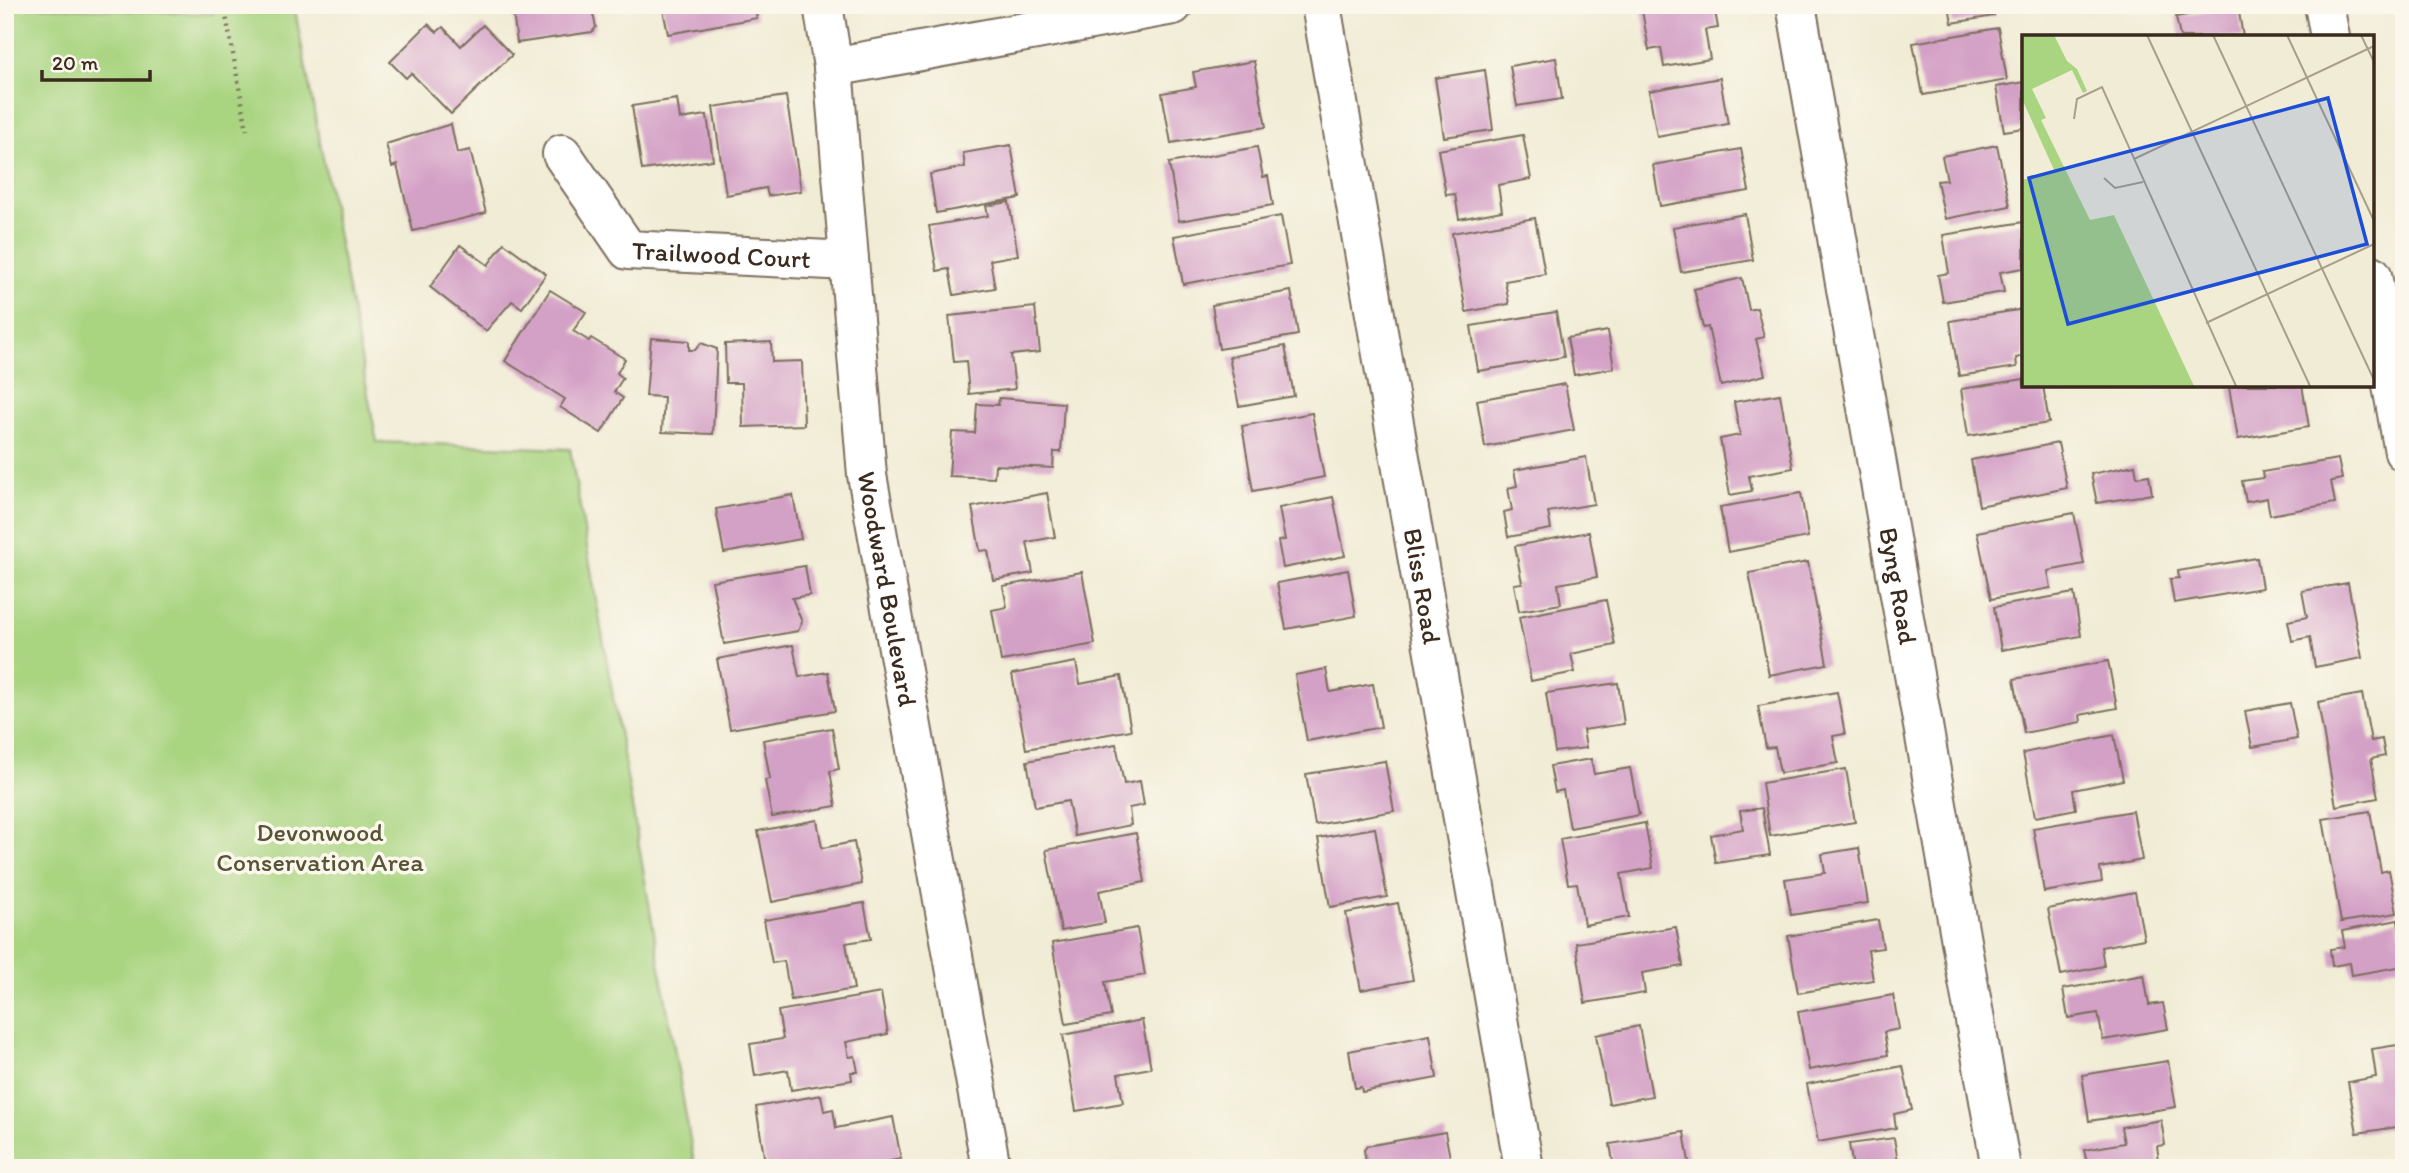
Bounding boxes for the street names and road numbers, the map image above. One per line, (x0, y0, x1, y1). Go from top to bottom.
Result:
street label: Trailwood Court (631, 234, 812, 275)
street label: Woodward Boulevard (851, 469, 924, 709)
street label: Byng Road (1872, 525, 1925, 648)
street label: Bliss Road (1397, 526, 1448, 647)

